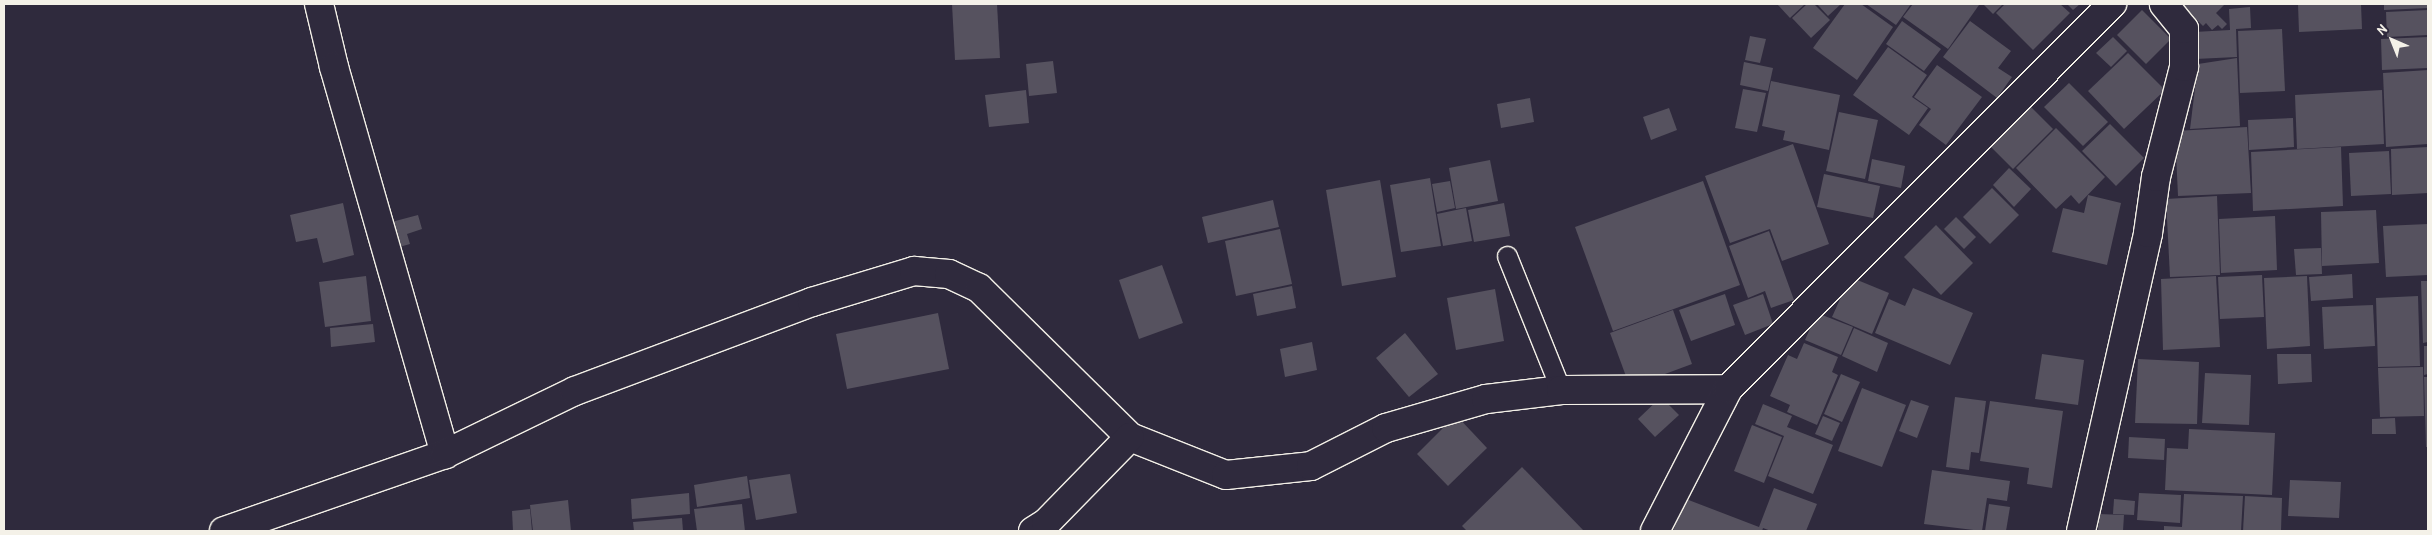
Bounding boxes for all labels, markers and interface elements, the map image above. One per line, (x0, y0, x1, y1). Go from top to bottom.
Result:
north arrow (2367, 15, 2417, 65)
text: N (2372, 19, 2391, 38)

